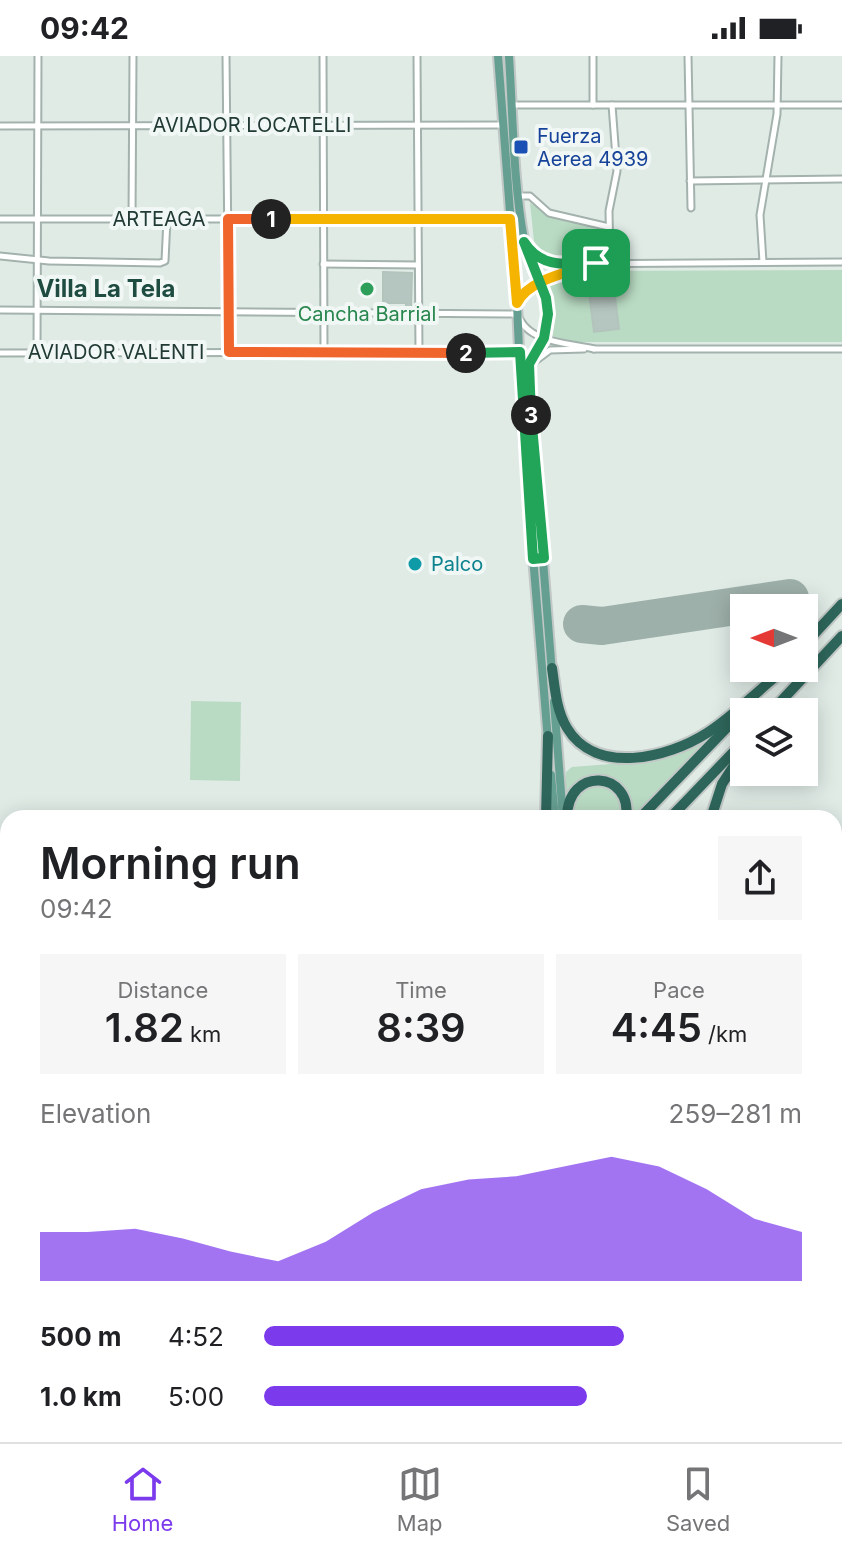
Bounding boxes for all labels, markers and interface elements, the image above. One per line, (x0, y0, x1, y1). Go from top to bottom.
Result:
text: 09:42 (40, 10, 129, 46)
street label: AVIADOR LOCATELLI (153, 113, 351, 137)
place label: Fuerza Aerea 4939 (537, 124, 648, 171)
marker: Fuerza Aerea 4939 (512, 138, 530, 156)
pin: 1 (251, 199, 291, 239)
text: 1 (266, 206, 276, 232)
street label: ARTEAGA (113, 207, 206, 231)
pin (562, 229, 630, 297)
icon: arrive (574, 241, 618, 285)
district label: Villa La Tela (36, 274, 176, 303)
marker: Cancha Barrial (358, 280, 376, 298)
place label: Cancha Barrial (298, 302, 436, 326)
pin: 2 (446, 333, 486, 373)
street label: AVIADOR VALENTI (28, 340, 204, 364)
text: 2 (459, 340, 473, 366)
pin: 3 (511, 395, 551, 435)
text: 3 (524, 402, 538, 428)
place label: Palco (431, 552, 483, 576)
marker: Palco (406, 555, 424, 573)
north arrow (730, 594, 818, 682)
map controls (730, 594, 818, 786)
button: layers (730, 698, 818, 786)
text: Morning run (40, 836, 301, 890)
button: share (718, 836, 802, 920)
text: 09:42 (40, 893, 113, 924)
text: Distance (118, 977, 208, 1003)
text: Time (395, 977, 447, 1003)
text: Pace (653, 977, 705, 1003)
text: 1.82 (105, 1003, 184, 1052)
text: 8:39 (376, 1003, 466, 1052)
text: 4:45 (611, 1003, 702, 1052)
text: km (184, 1021, 221, 1047)
text: /km (702, 1021, 747, 1047)
text: Elevation (40, 1098, 151, 1129)
text: 259–281 m (669, 1098, 802, 1129)
text: 500 m (40, 1321, 122, 1352)
text: 4:52 (168, 1321, 224, 1352)
text: 1.0 km (40, 1381, 122, 1412)
text: 5:00 (168, 1381, 224, 1412)
tab: Home (112, 1462, 173, 1536)
tab: Map (397, 1462, 442, 1536)
tab: Saved (666, 1462, 730, 1536)

